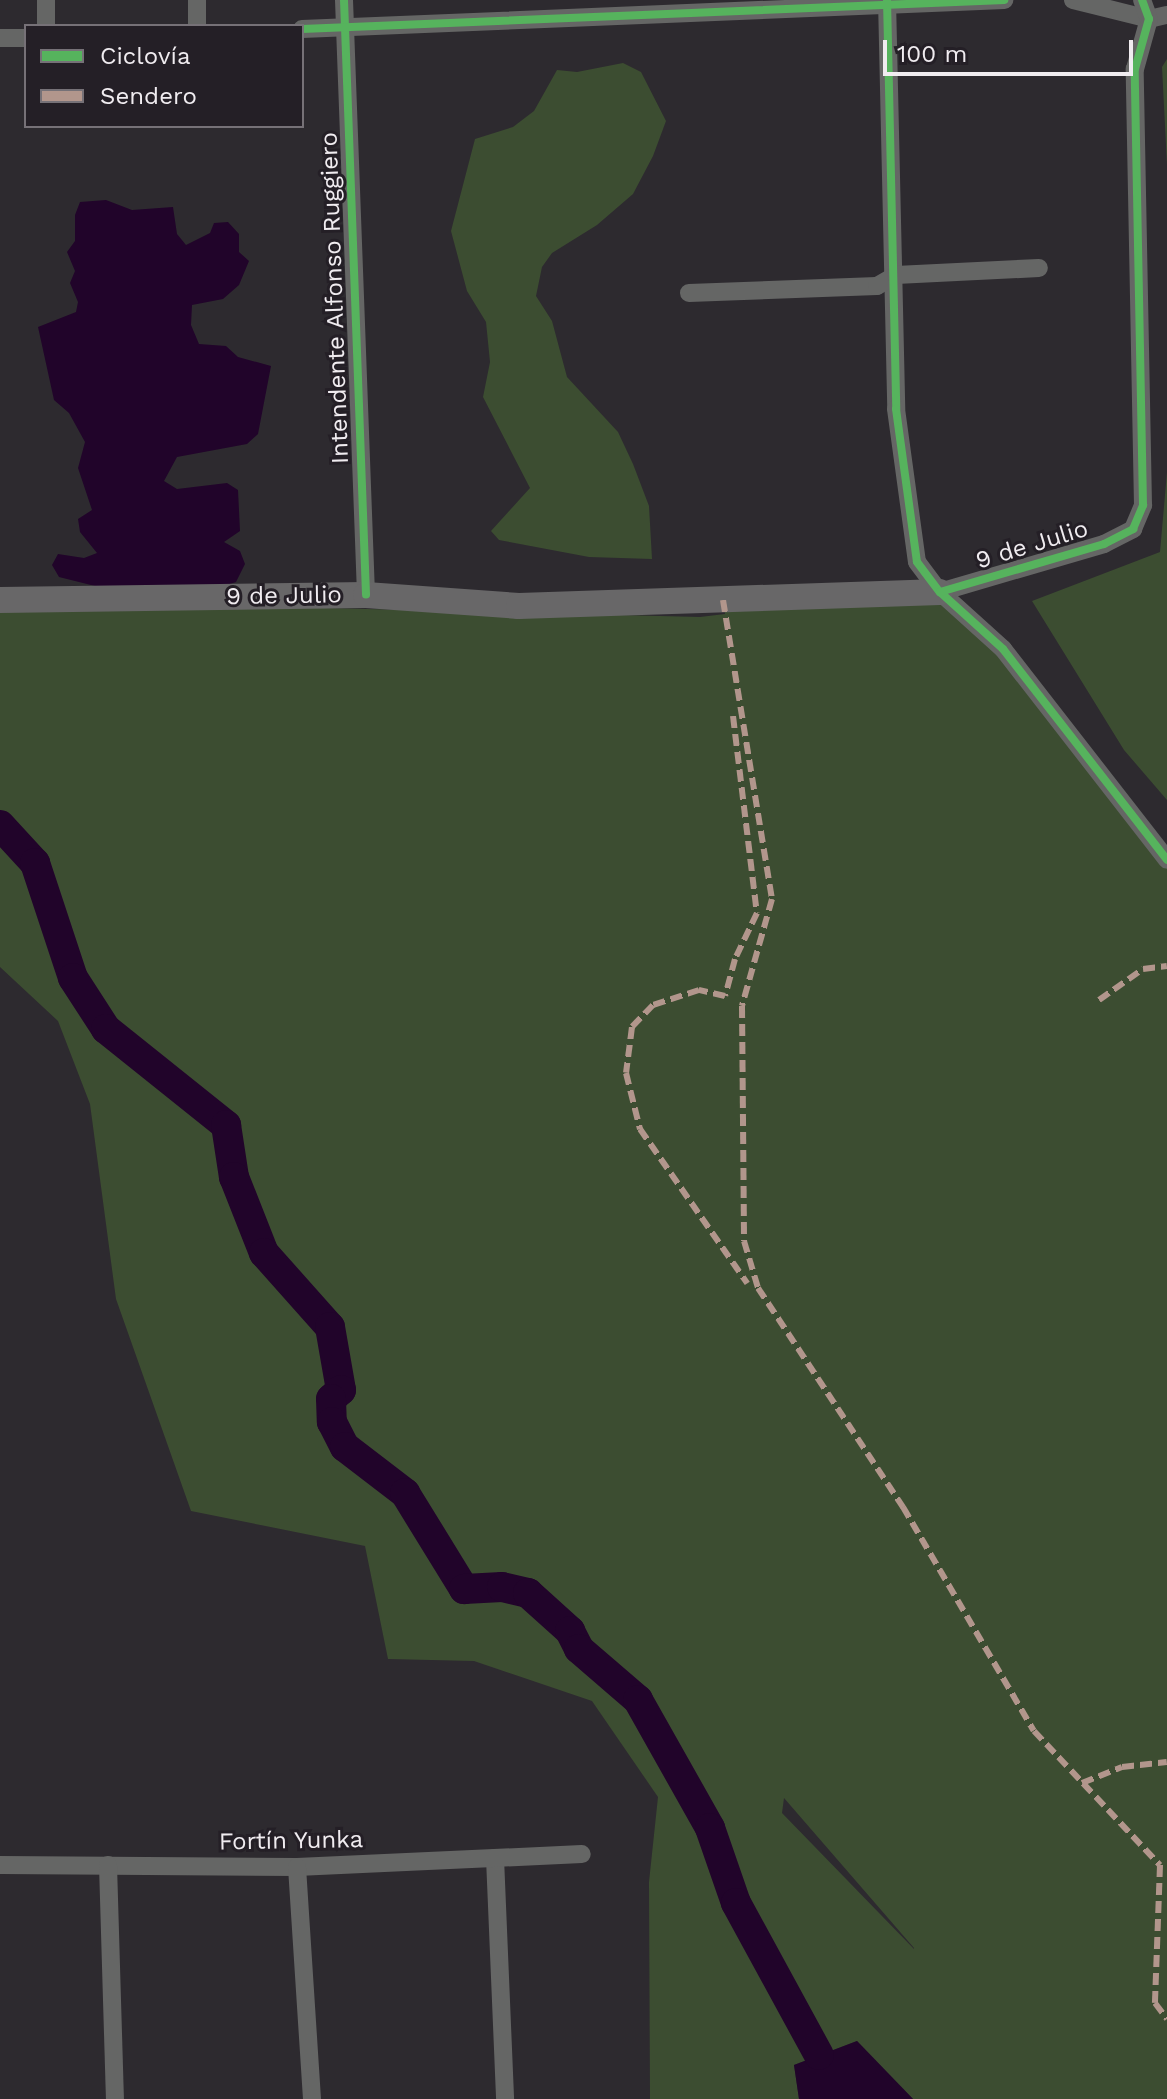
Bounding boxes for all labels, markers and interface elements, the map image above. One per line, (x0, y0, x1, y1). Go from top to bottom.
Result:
legend (24, 24, 304, 128)
scale bar (887, 24, 1137, 74)
text: 100 m (897, 40, 967, 68)
text: Ciclovía (100, 42, 190, 70)
text: Sendero (100, 82, 197, 110)
street label: Intendente Alfonso Ruggiero (315, 131, 355, 465)
street label: 9 de Julio (972, 514, 1092, 576)
street label: 9 de Julio (226, 581, 342, 611)
street label: Fortín Yunka (218, 1825, 364, 1857)

